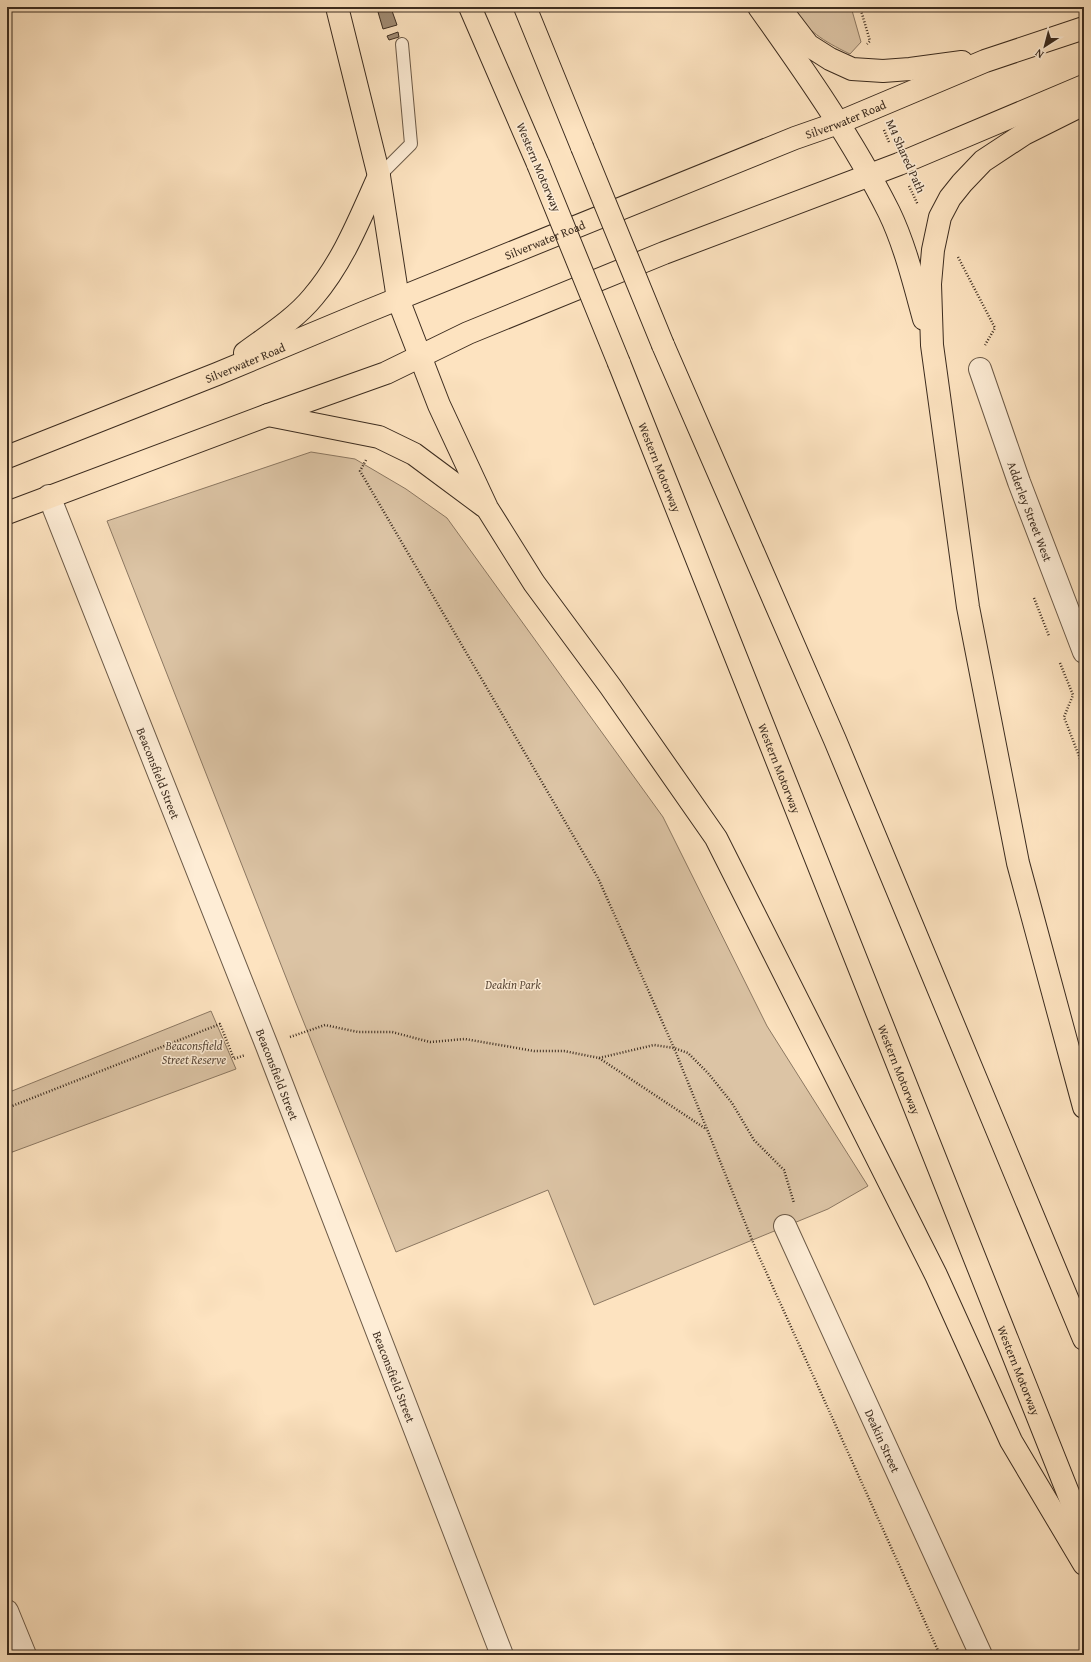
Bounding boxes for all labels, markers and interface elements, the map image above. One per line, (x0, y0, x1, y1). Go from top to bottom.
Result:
north arrow (1025, 26, 1065, 66)
text: N (1031, 45, 1047, 63)
street label: Silverwater Road (803, 95, 889, 142)
street label: M4 Shared Path (882, 116, 930, 196)
street label: Western Motorway (513, 120, 566, 214)
street label: Silverwater Road (502, 215, 588, 263)
street label: Silverwater Road (202, 338, 288, 387)
street label: Western Motorway (635, 419, 686, 515)
street label: Adderley Street West (1004, 459, 1057, 565)
street label: Western Motorway (754, 721, 806, 816)
street label: Beaconsfield Street (133, 725, 185, 822)
park label: Deakin Park (484, 976, 541, 993)
street label: Western Motorway (874, 1022, 925, 1117)
street label: Beaconsfield Street (252, 1026, 304, 1123)
park label: Beaconsfield Street Reserve (162, 1037, 226, 1068)
street label: Western Motorway (994, 1323, 1045, 1418)
street label: Beaconsfield Street (369, 1328, 420, 1426)
street label: Deakin Street (861, 1406, 905, 1476)

